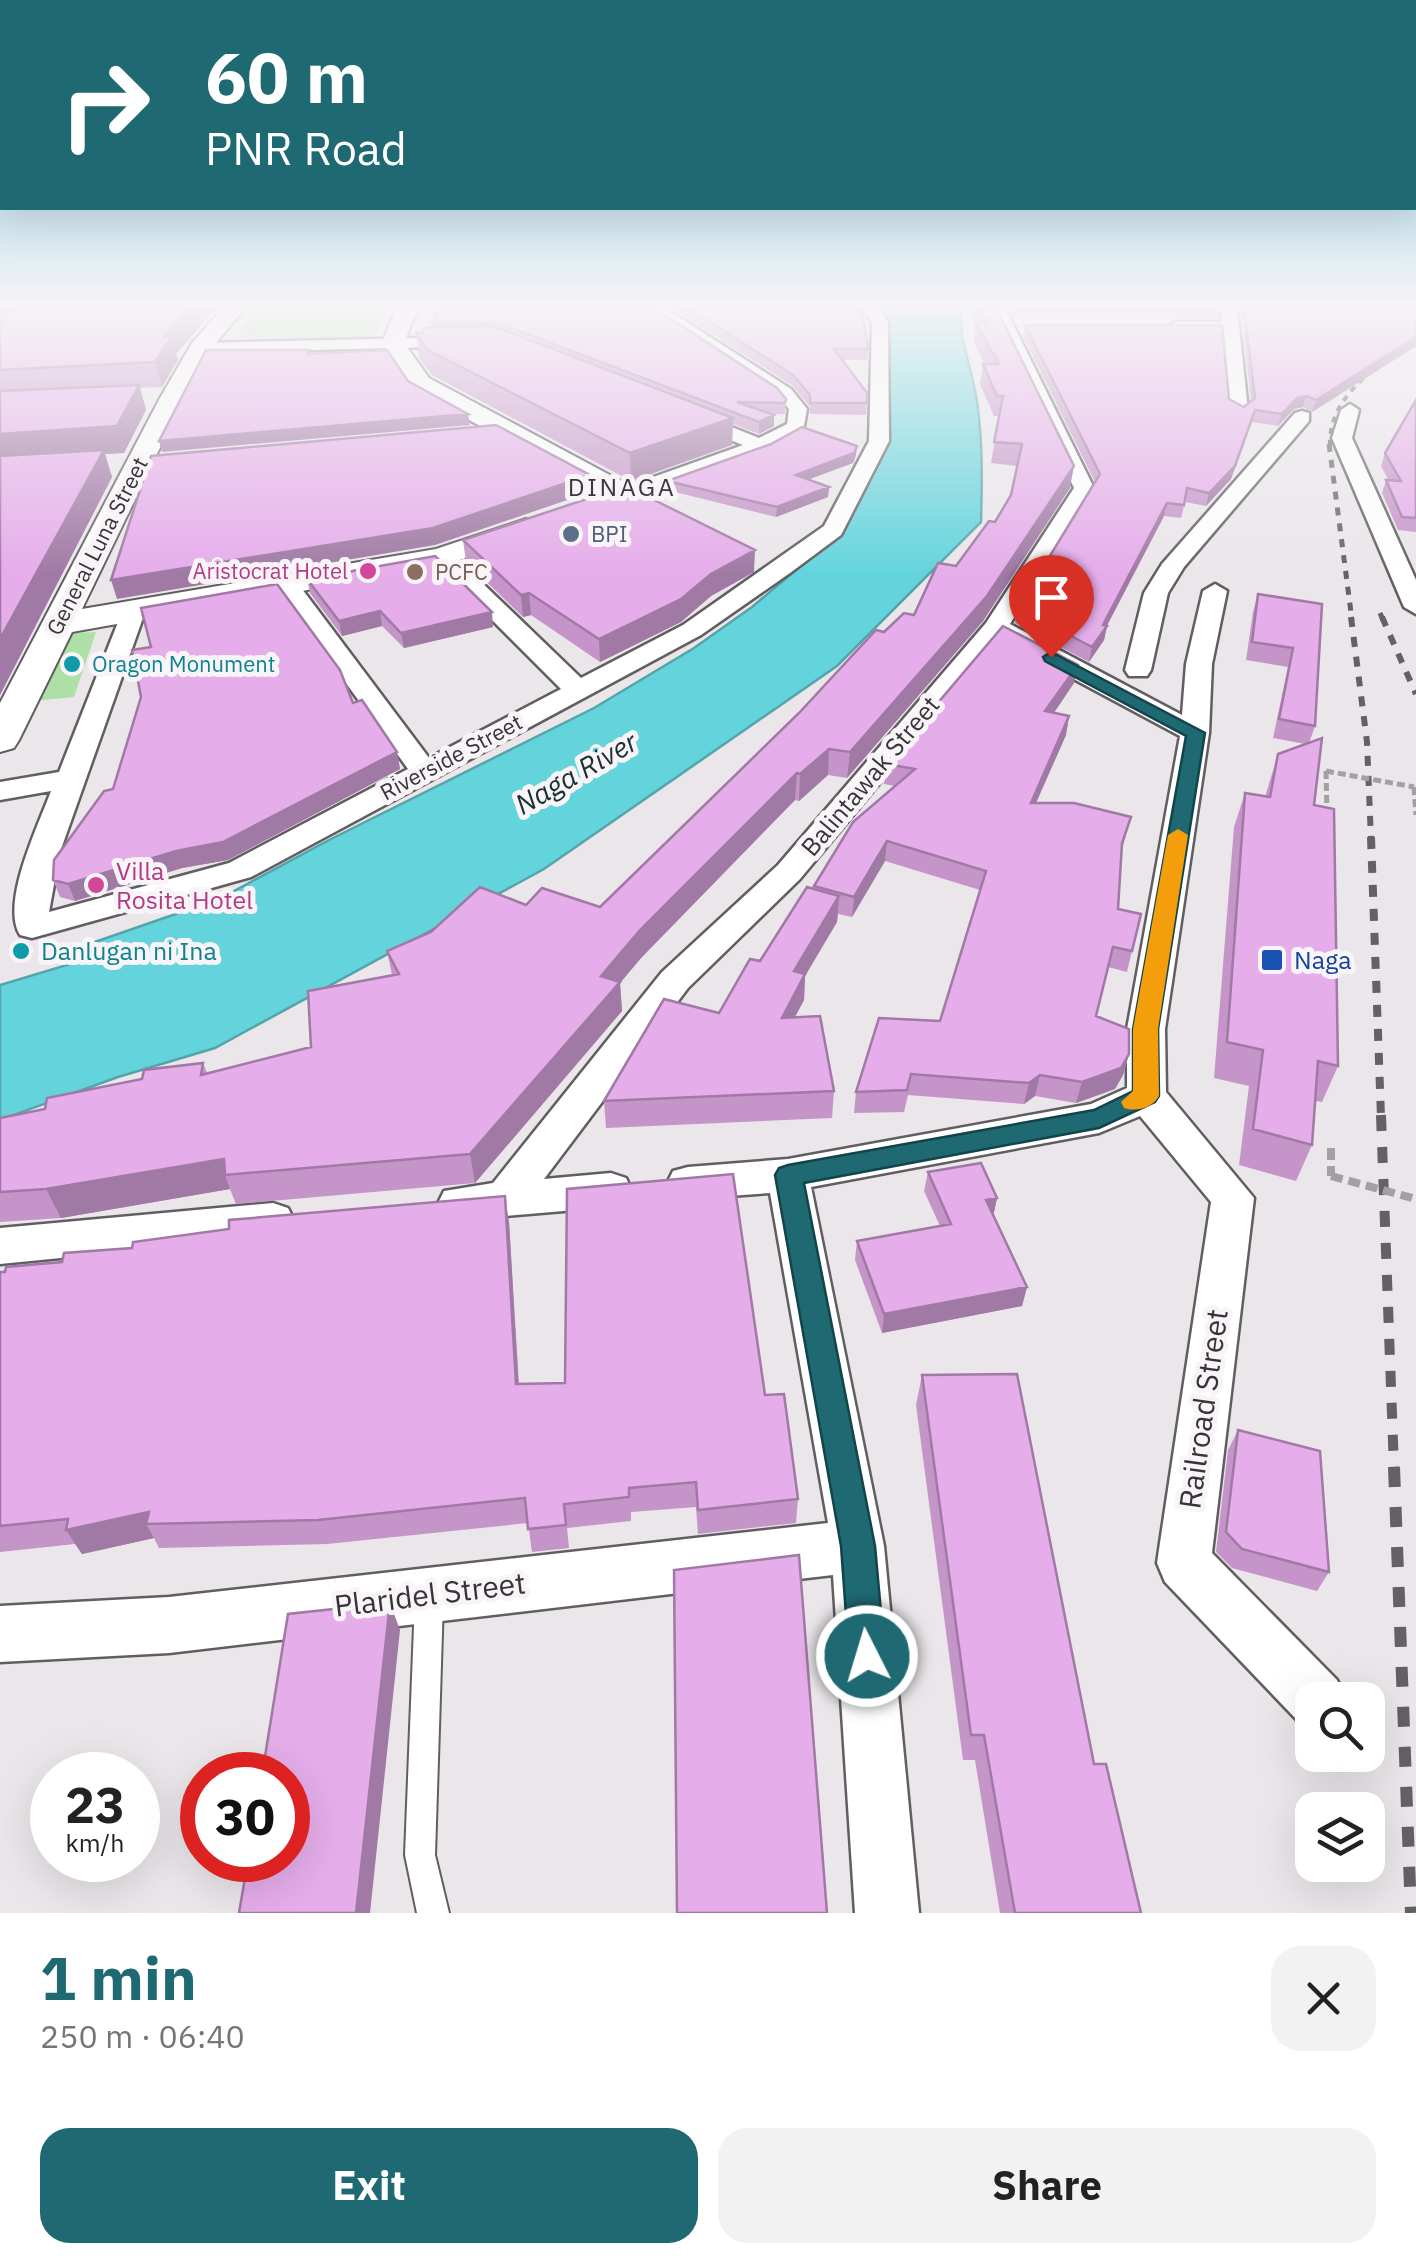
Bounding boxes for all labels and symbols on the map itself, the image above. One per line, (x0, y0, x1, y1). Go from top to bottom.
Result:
street label: General Luna Street (39, 452, 154, 640)
district label: DINAGA (568, 470, 676, 503)
place label: BPI (591, 519, 628, 548)
marker: BPI (560, 523, 582, 545)
pin (1009, 555, 1094, 658)
place label: Aristocrat Hotel (193, 556, 348, 585)
place label: PCFC (435, 557, 488, 586)
marker: Aristocrat Hotel (357, 560, 379, 582)
marker: PCFC (404, 561, 426, 583)
place label: Oragon Monument (92, 649, 275, 678)
marker: Oragon Monument (61, 653, 83, 675)
street label: Balintawak Street (793, 689, 946, 862)
street label: Riverside Street (375, 707, 527, 806)
water label: Naga River (508, 722, 644, 822)
place label: Villa Rosita Hotel (116, 854, 253, 916)
marker: Villa Rosita Hotel (85, 874, 107, 896)
place label: Danlugan ni Ina (41, 934, 217, 967)
marker: Danlugan ni Ina (10, 940, 32, 962)
place label: Naga (1294, 943, 1352, 976)
marker: Naga (1259, 947, 1285, 973)
street label: Railroad Street (1169, 1307, 1236, 1511)
street label: Plaridel Street (332, 1562, 528, 1625)
position arrow (815, 1604, 919, 1708)
speed limit sign: 30 (180, 1752, 310, 1882)

